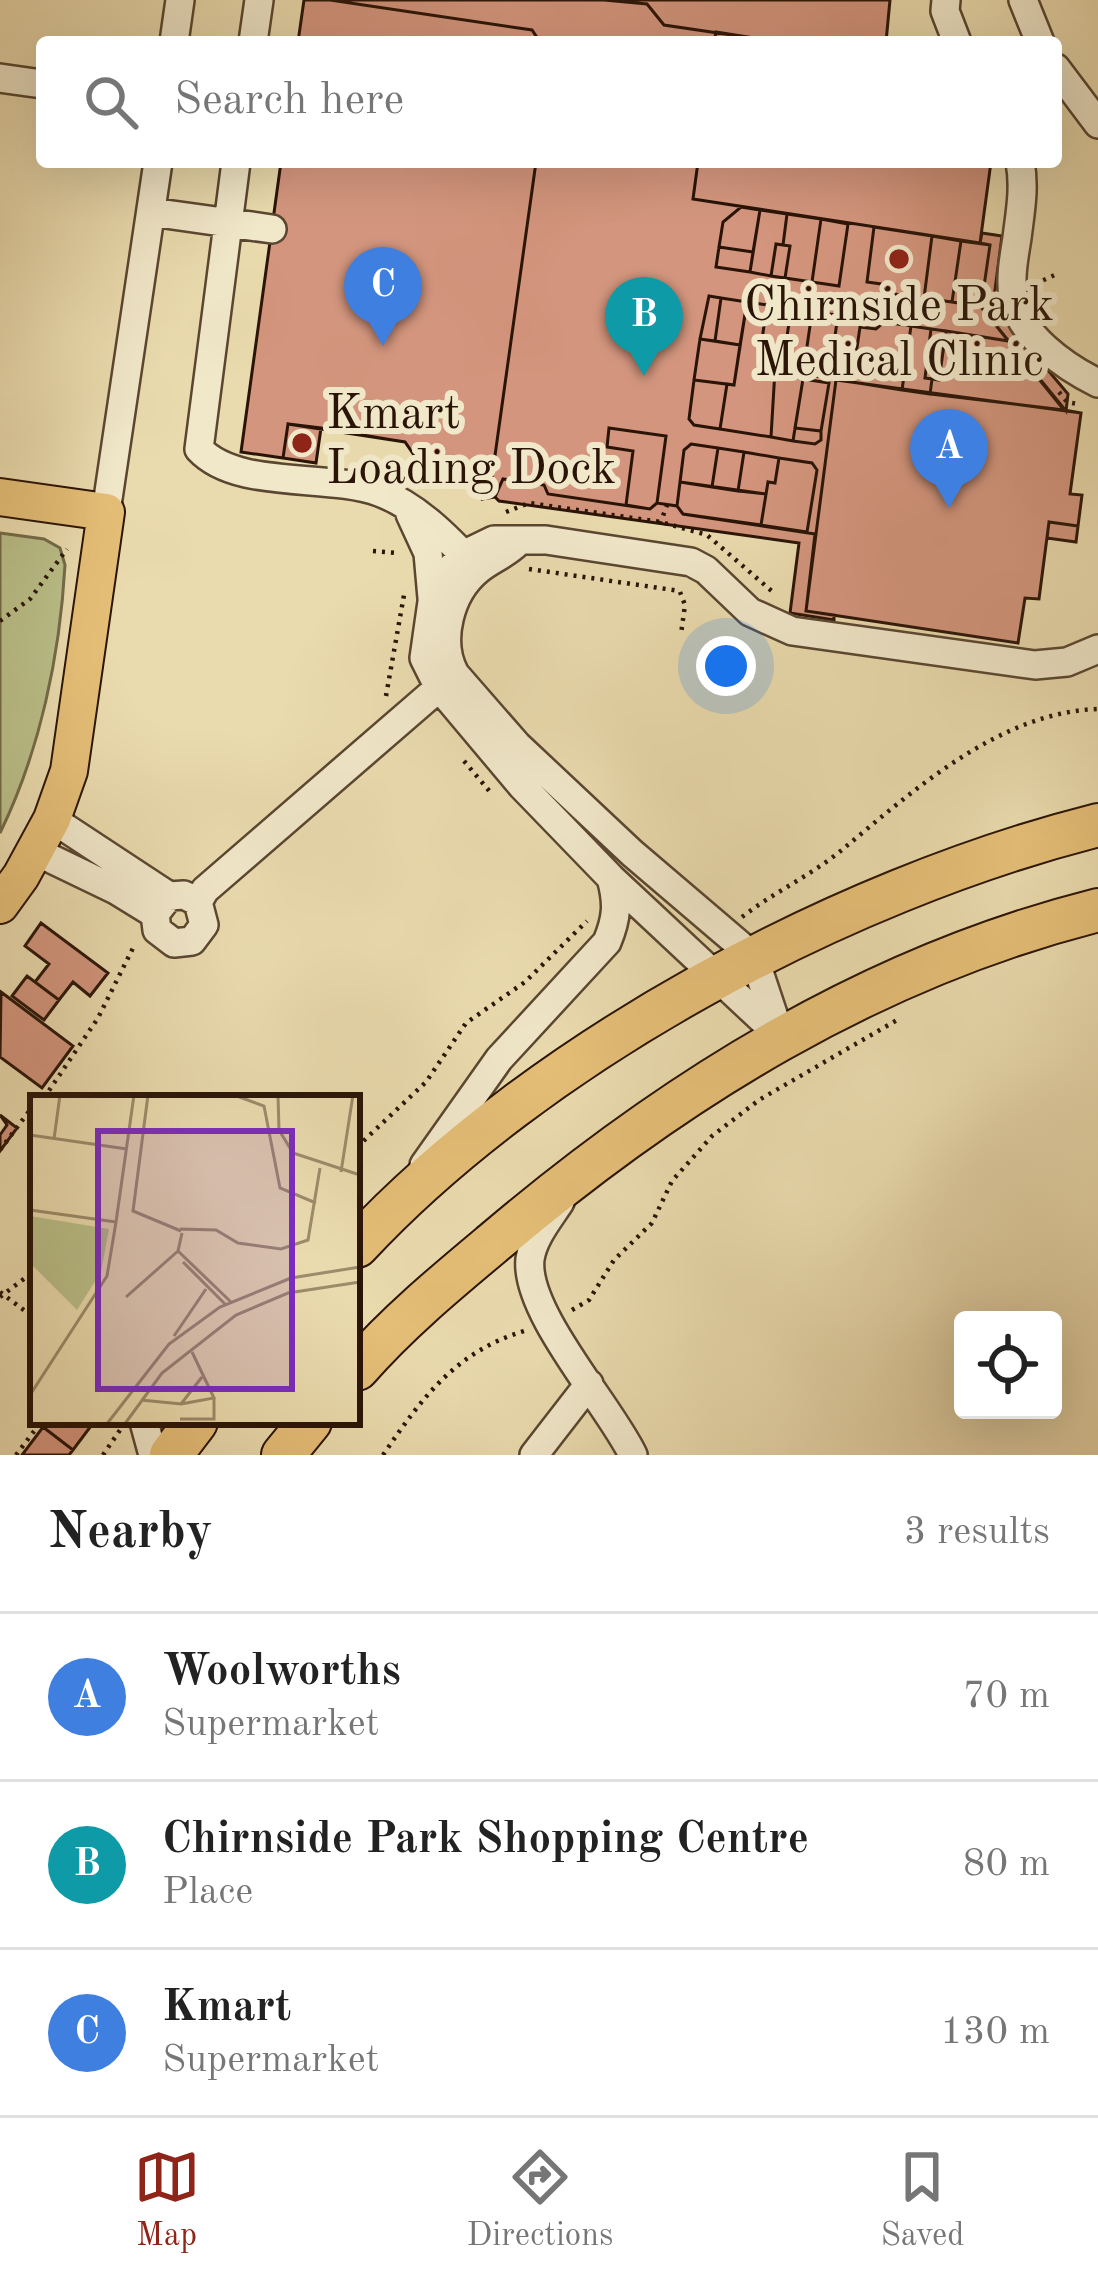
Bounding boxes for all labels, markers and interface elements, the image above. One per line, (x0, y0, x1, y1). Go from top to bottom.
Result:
search box (36, 36, 1062, 168)
icon: search (78, 69, 144, 135)
text: Search here (174, 79, 404, 124)
marker: Chirnside Park Medical Clinic (886, 246, 912, 272)
pin: C (344, 247, 422, 346)
pin: B (605, 277, 683, 376)
place label: Chirnside Park Medical Clinic (744, 283, 1054, 386)
place label: Kmart Loading Dock (326, 391, 616, 494)
pin: A (910, 409, 988, 508)
marker: Kmart Loading Dock (289, 430, 315, 456)
your location (696, 636, 756, 696)
inset map (30, 1095, 360, 1425)
map controls (954, 1311, 1062, 1419)
button: locate (954, 1311, 1062, 1419)
text: Nearby (48, 1508, 213, 1559)
text: 3 results (904, 1513, 1050, 1552)
text: Woolworths (162, 1650, 401, 1695)
text: A (72, 1677, 102, 1716)
text: 70 m (963, 1677, 1050, 1716)
text: Supermarket (162, 1705, 379, 1744)
text: Chirnside Park Shopping Centre (162, 1818, 809, 1863)
text: B (73, 1845, 101, 1884)
text: 80 m (963, 1845, 1050, 1884)
text: Place (162, 1873, 253, 1912)
text: Kmart (162, 1986, 291, 2031)
text: C (74, 2013, 100, 2052)
text: 130 m (940, 2013, 1050, 2052)
text: Supermarket (162, 2041, 379, 2080)
tab: Map (134, 2144, 200, 2257)
tab: Directions (467, 2144, 613, 2257)
tab: Saved (880, 2144, 964, 2257)

